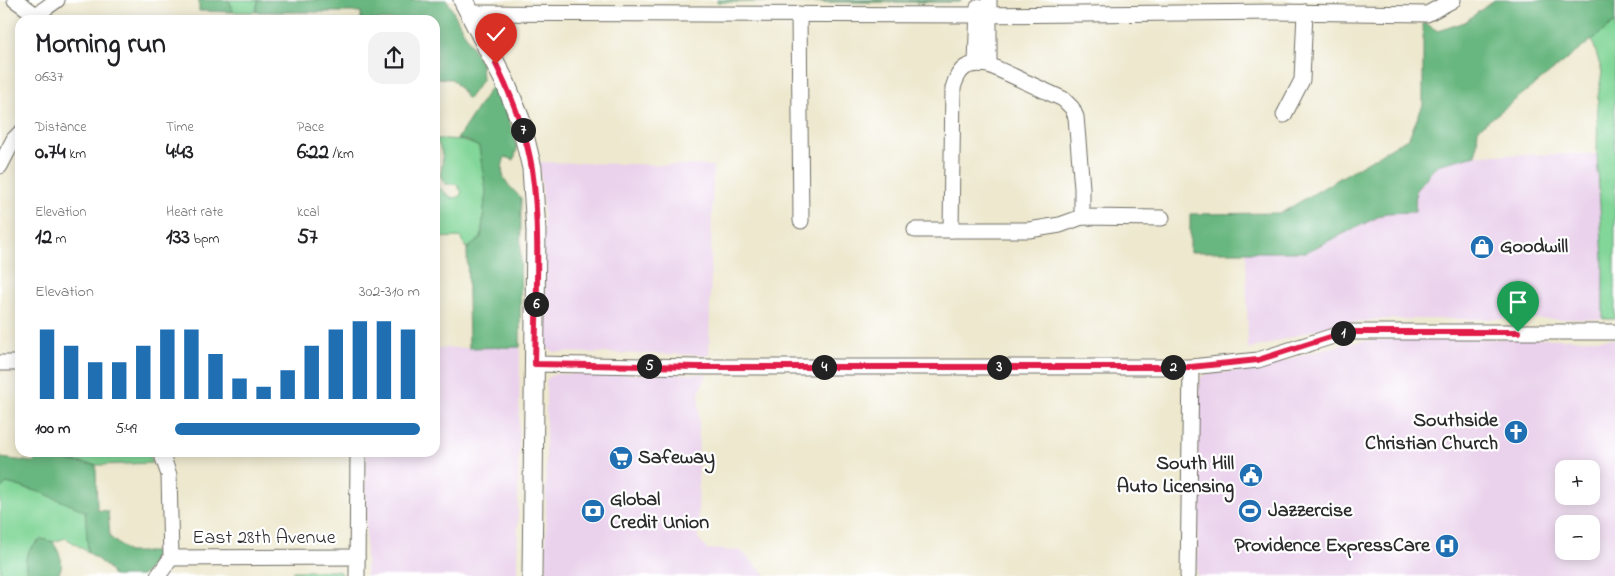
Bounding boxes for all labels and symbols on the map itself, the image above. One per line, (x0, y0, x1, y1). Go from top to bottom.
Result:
pin (475, 13, 517, 64)
pin: 7 (510, 118, 536, 142)
place label: Goodwill (1500, 233, 1568, 262)
shop icon: Goodwill (1469, 234, 1495, 260)
pin (1497, 281, 1539, 332)
pin: 6 (524, 292, 548, 316)
pin: 1 (1330, 320, 1356, 346)
pin: 5 (636, 354, 662, 378)
pin: 4 (812, 354, 836, 380)
pin: 3 (986, 354, 1012, 380)
pin: 2 (1160, 354, 1186, 380)
place label: Southside Christian Church (1365, 407, 1499, 459)
church icon: Southside Christian Church (1503, 419, 1529, 445)
place label: Safeway (638, 444, 715, 474)
supermarket icon: Safeway (608, 445, 634, 471)
place label: South Hill Auto Licensing (1117, 450, 1234, 503)
public building icon: South Hill Auto Licensing (1238, 462, 1264, 488)
place label: Global Credit Union (610, 486, 709, 538)
place label: Jazzercise (1268, 497, 1353, 526)
bank icon: Global Credit Union (580, 498, 606, 524)
sports icon: Jazzercise (1237, 498, 1263, 524)
street label: East 28th Avenue (192, 524, 336, 553)
place label: Providence ExpressCare (1234, 532, 1431, 561)
hospital icon: Providence ExpressCare (1434, 533, 1460, 559)

